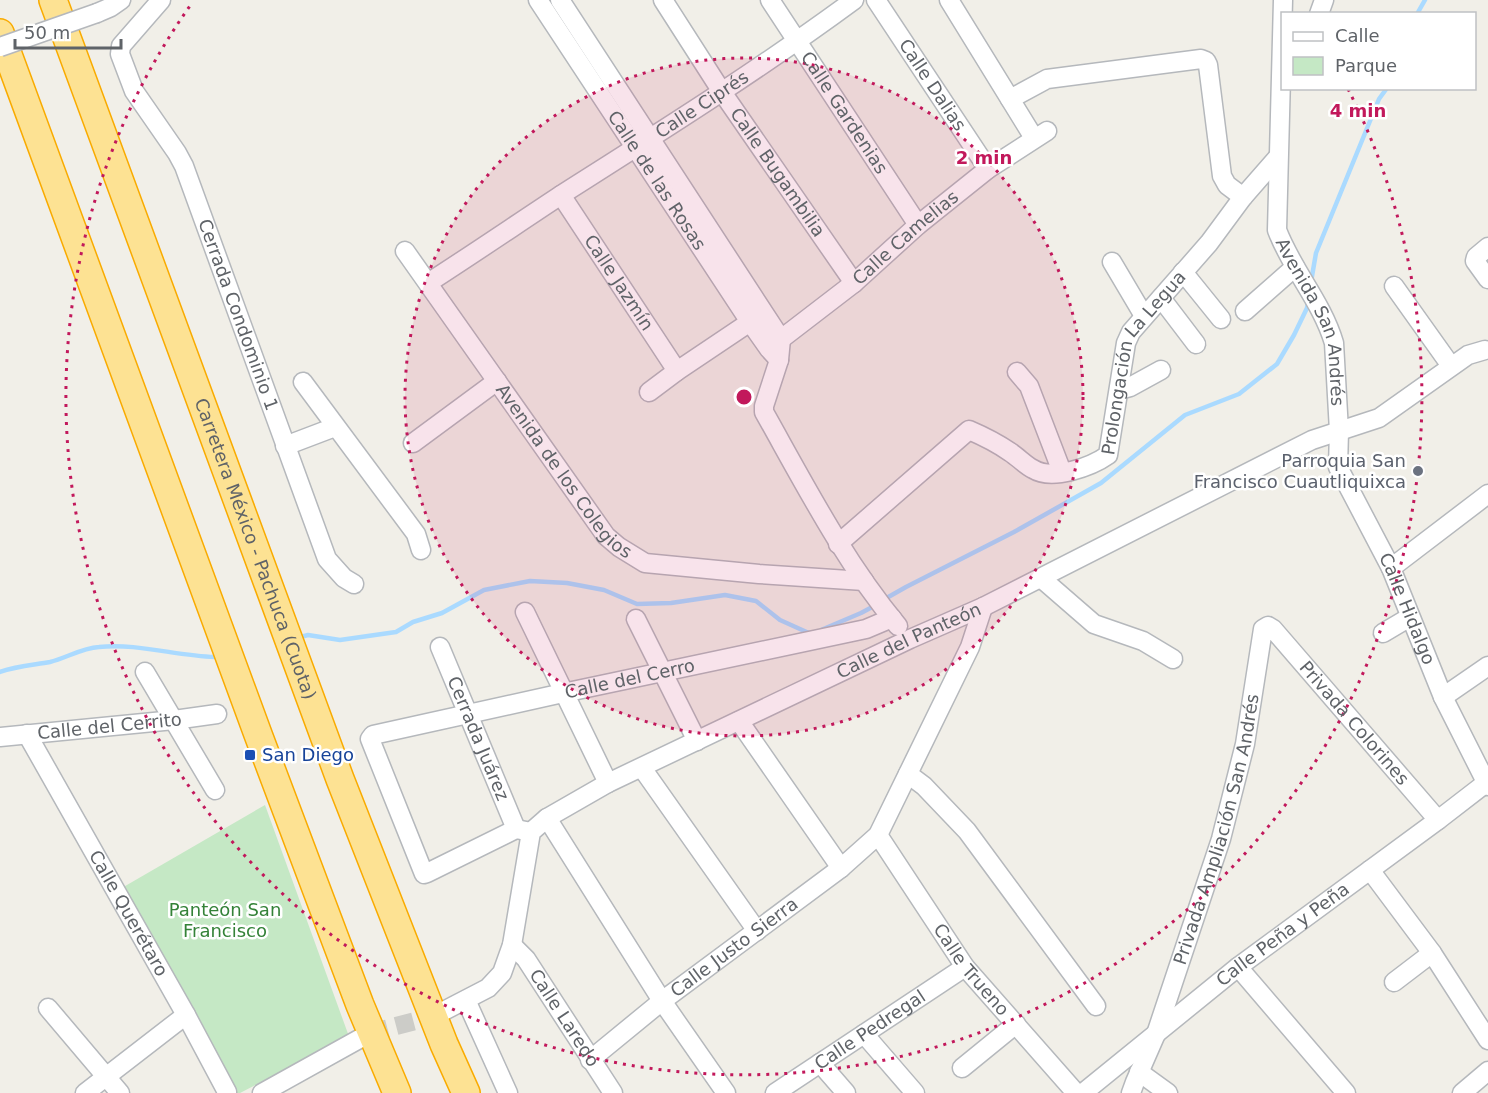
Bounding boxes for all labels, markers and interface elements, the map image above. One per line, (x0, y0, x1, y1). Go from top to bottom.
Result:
scale bar (15, 12, 122, 50)
legend (1281, 12, 1476, 90)
text: 50 m (24, 22, 70, 43)
text: Calle (1335, 25, 1380, 46)
street label: Calle Dalias (895, 35, 971, 135)
street label: Calle Gardenias (797, 47, 892, 178)
text: Parque (1335, 55, 1397, 76)
street label: Calle Ciprés (651, 66, 752, 142)
text: 4 min (1330, 100, 1386, 121)
street label: Calle Bugambilia (726, 104, 830, 240)
street label: Calle de las Rosas (604, 107, 711, 254)
text: 2 min (956, 147, 1012, 168)
street label: Calle Camelias (848, 186, 962, 289)
street label: Cerrada Condominio 1 (194, 216, 283, 413)
street label: Calle Jazmín (580, 231, 658, 334)
street label: Avenida San Andrés (1272, 235, 1349, 407)
street label: Prolongación La Legua (1097, 266, 1190, 456)
street label: Avenida de los Colegios (492, 380, 636, 562)
centre of rings (734, 387, 754, 407)
street label: Carretera México - Pachuca (Cuota) (191, 395, 321, 702)
place label: Parroquia San Francisco Cuautliquixca (1194, 450, 1406, 492)
marker: Parroquia San Francisco Cuautliquixca (1411, 464, 1425, 478)
street label: Calle Hidalgo (1375, 549, 1440, 668)
street label: Calle del Panteón (833, 598, 984, 683)
street label: Calle del Cerro (563, 654, 697, 702)
street label: Privada Colorines (1295, 657, 1414, 789)
street label: Cerrada Juárez (443, 673, 514, 803)
street label: Privada Ampliación San Andrés (1169, 692, 1263, 967)
street label: Calle del Cerrito (36, 708, 183, 743)
place label: San Diego (262, 744, 354, 765)
marker: San Diego (243, 748, 257, 762)
street label: Calle Querétaro (85, 846, 173, 980)
street label: Calle Peña y Peña (1212, 878, 1353, 990)
street label: Calle Justo Sierra (666, 893, 802, 1001)
park label: Panteón San Francisco (169, 899, 281, 941)
street label: Calle Trueno (929, 919, 1014, 1020)
street label: Calle Laredo (525, 965, 604, 1070)
street label: Calle Pedregal (810, 985, 929, 1074)

